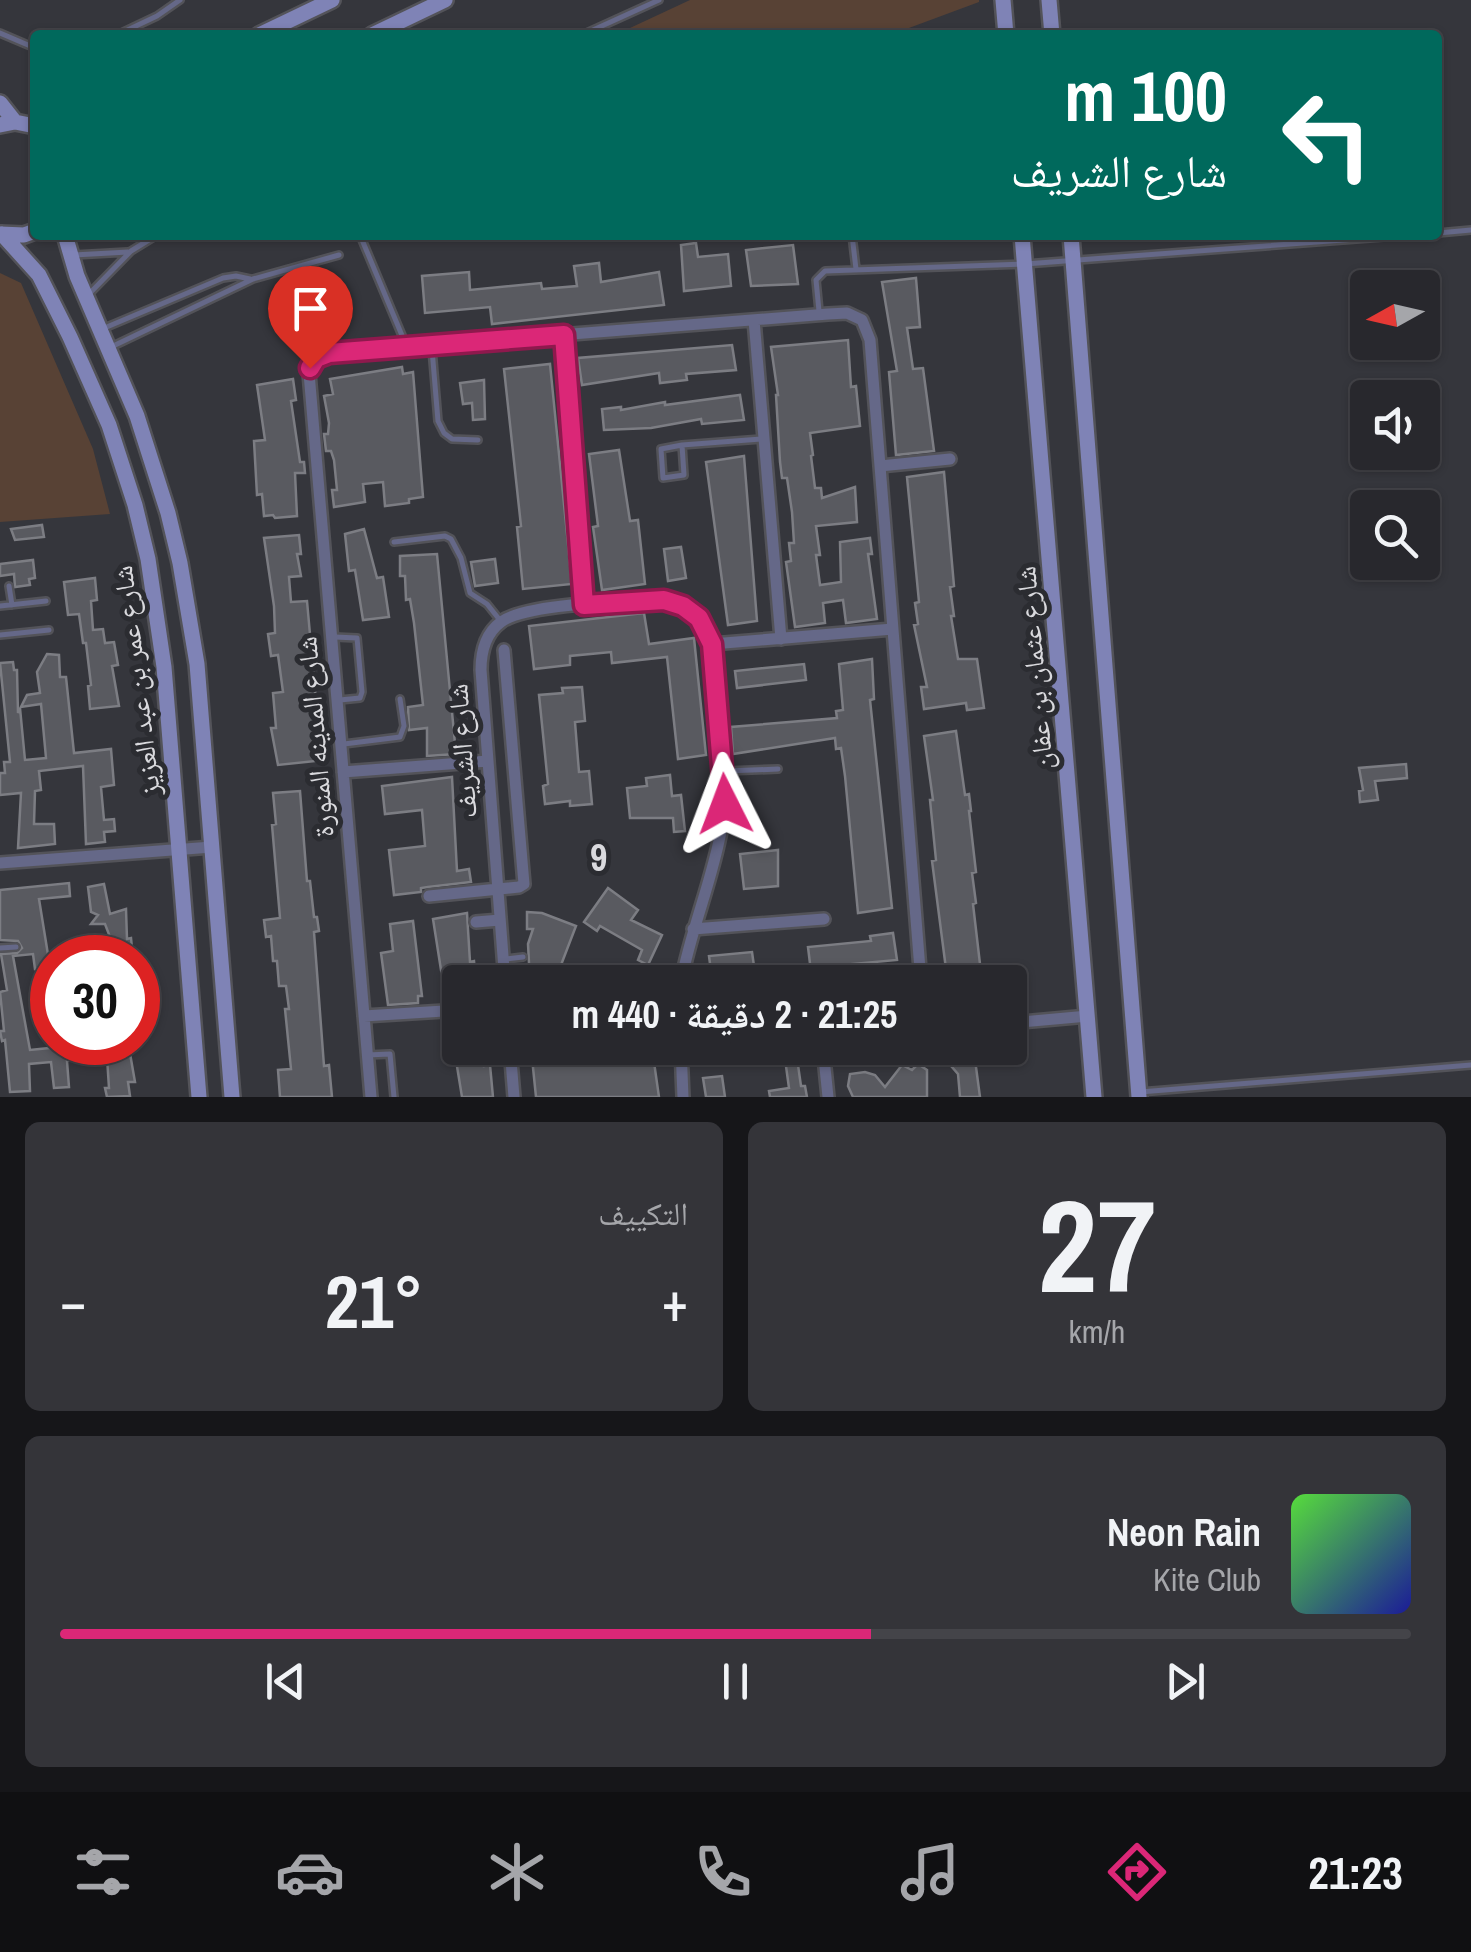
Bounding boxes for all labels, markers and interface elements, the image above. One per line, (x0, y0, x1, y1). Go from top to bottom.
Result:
text: 100 m (1064, 49, 1227, 143)
icon: left (1262, 70, 1392, 200)
text: شارع الشريف (1011, 140, 1227, 201)
pin (268, 266, 353, 369)
north arrow (1350, 270, 1440, 360)
map controls (1350, 270, 1440, 580)
icon: arrive (283, 281, 338, 336)
button: sound (1350, 380, 1440, 470)
button: search (1350, 490, 1440, 580)
street label: شارع عمر بن عبد العزيز (103, 564, 169, 799)
street label: شارع عثمان بن عفان (1006, 565, 1062, 771)
street label: شارع المدينه المنورة (287, 635, 343, 839)
street label: شارع الشريف (438, 683, 486, 819)
position arrow (673, 752, 777, 856)
district label: 9 (590, 832, 610, 883)
speed limit sign: 30 (30, 935, 160, 1065)
text: 21:25 · 2 دقيقة · 440 m (572, 989, 897, 1040)
text: 27 (1038, 1157, 1156, 1333)
text: التكييف (598, 1192, 688, 1235)
text: 21° (325, 1250, 423, 1351)
text: − (60, 1264, 86, 1338)
text: + (662, 1264, 688, 1338)
text: km/h (1069, 1310, 1125, 1353)
text: Neon Rain (1107, 1507, 1261, 1558)
text: Kite Club (1153, 1558, 1261, 1601)
icon: previous (258, 1654, 313, 1709)
icon: pause (708, 1654, 763, 1709)
icon: next (1158, 1654, 1213, 1709)
icon: filters (68, 1837, 138, 1907)
icon: car (275, 1837, 345, 1907)
icon: climate (482, 1837, 552, 1907)
icon: phone (688, 1837, 758, 1907)
icon: music (895, 1837, 965, 1907)
icon: directions (1102, 1837, 1172, 1907)
text: 21:23 (1308, 1842, 1403, 1903)

